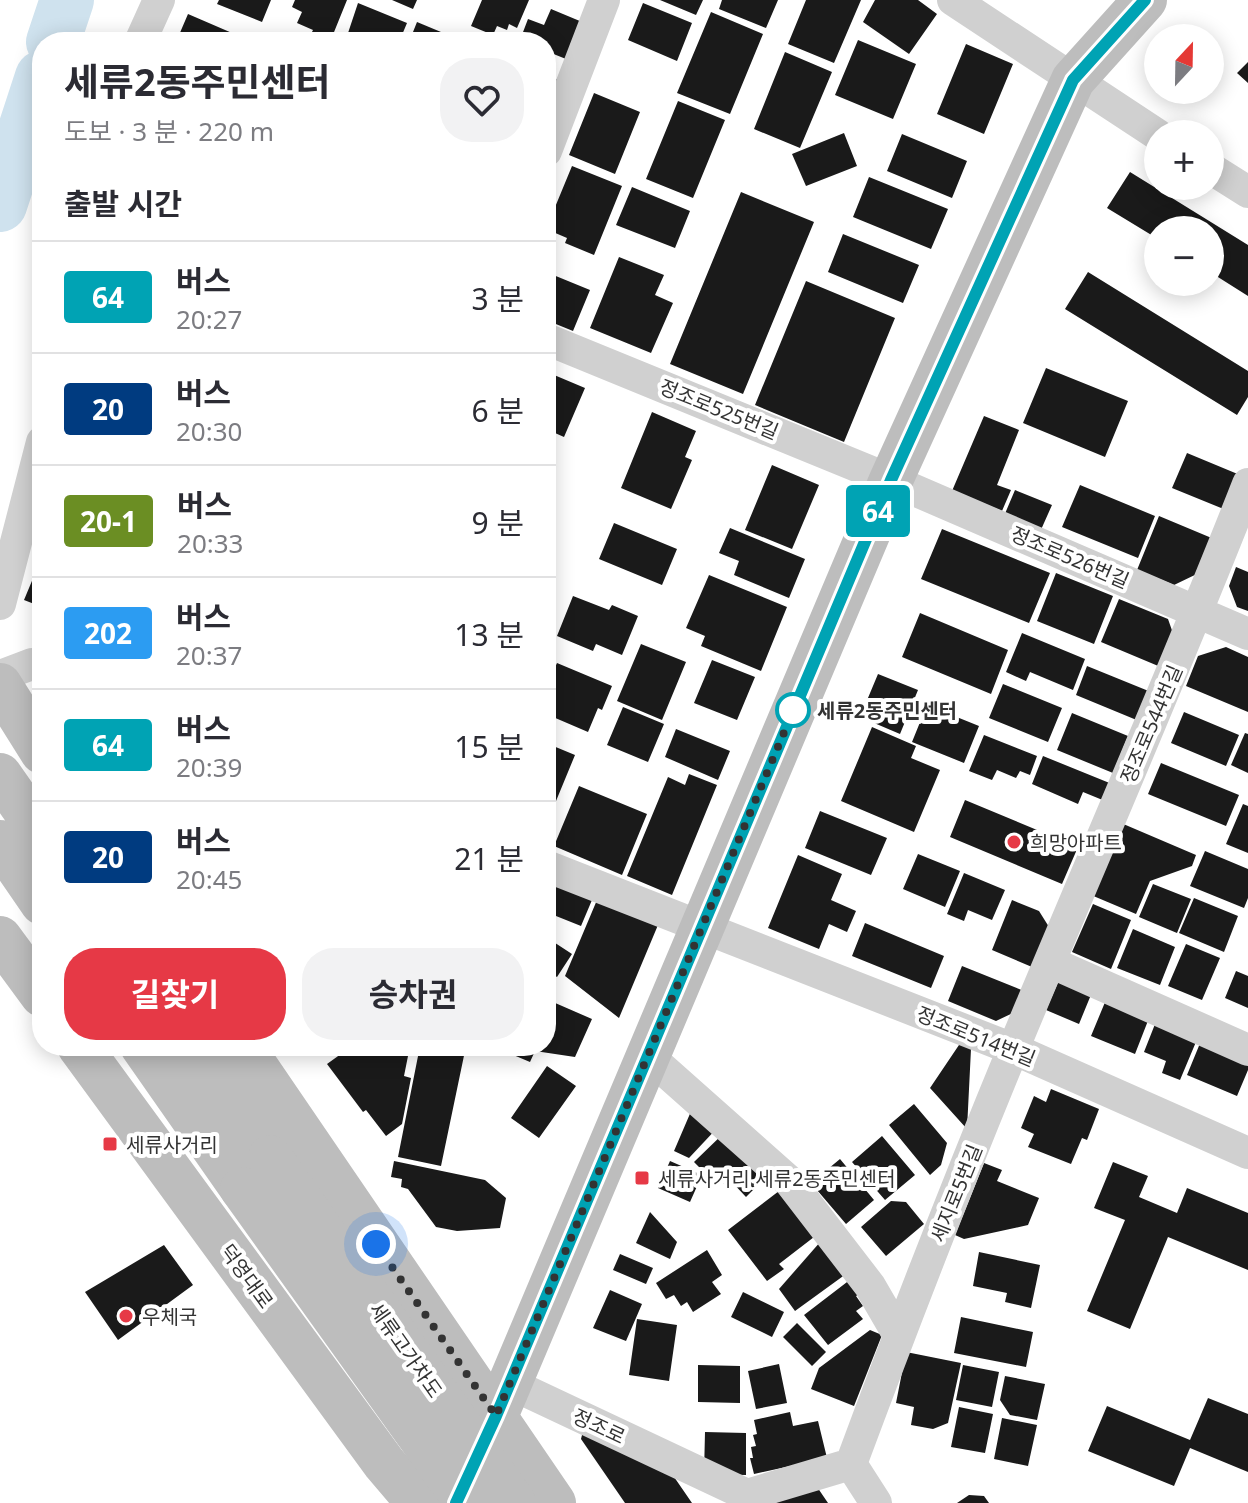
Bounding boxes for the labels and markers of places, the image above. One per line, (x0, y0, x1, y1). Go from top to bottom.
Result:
marker: 세류2동주민센터 (776, 693, 810, 727)
place label: 세류2동주민센터 (817, 697, 957, 724)
place label: 희망아파트 (1030, 829, 1122, 856)
marker: 희망아파트 (1005, 833, 1023, 851)
place label: 세류사거리 (126, 1131, 218, 1158)
marker: 세류사거리 (101, 1135, 119, 1153)
place label: 세류사거리.세류2동주민센터 (658, 1165, 896, 1192)
marker: 세류사거리.세류2동주민센터 (633, 1169, 651, 1187)
place label: 우체국 (142, 1303, 197, 1330)
marker: 우체국 (117, 1307, 135, 1325)

